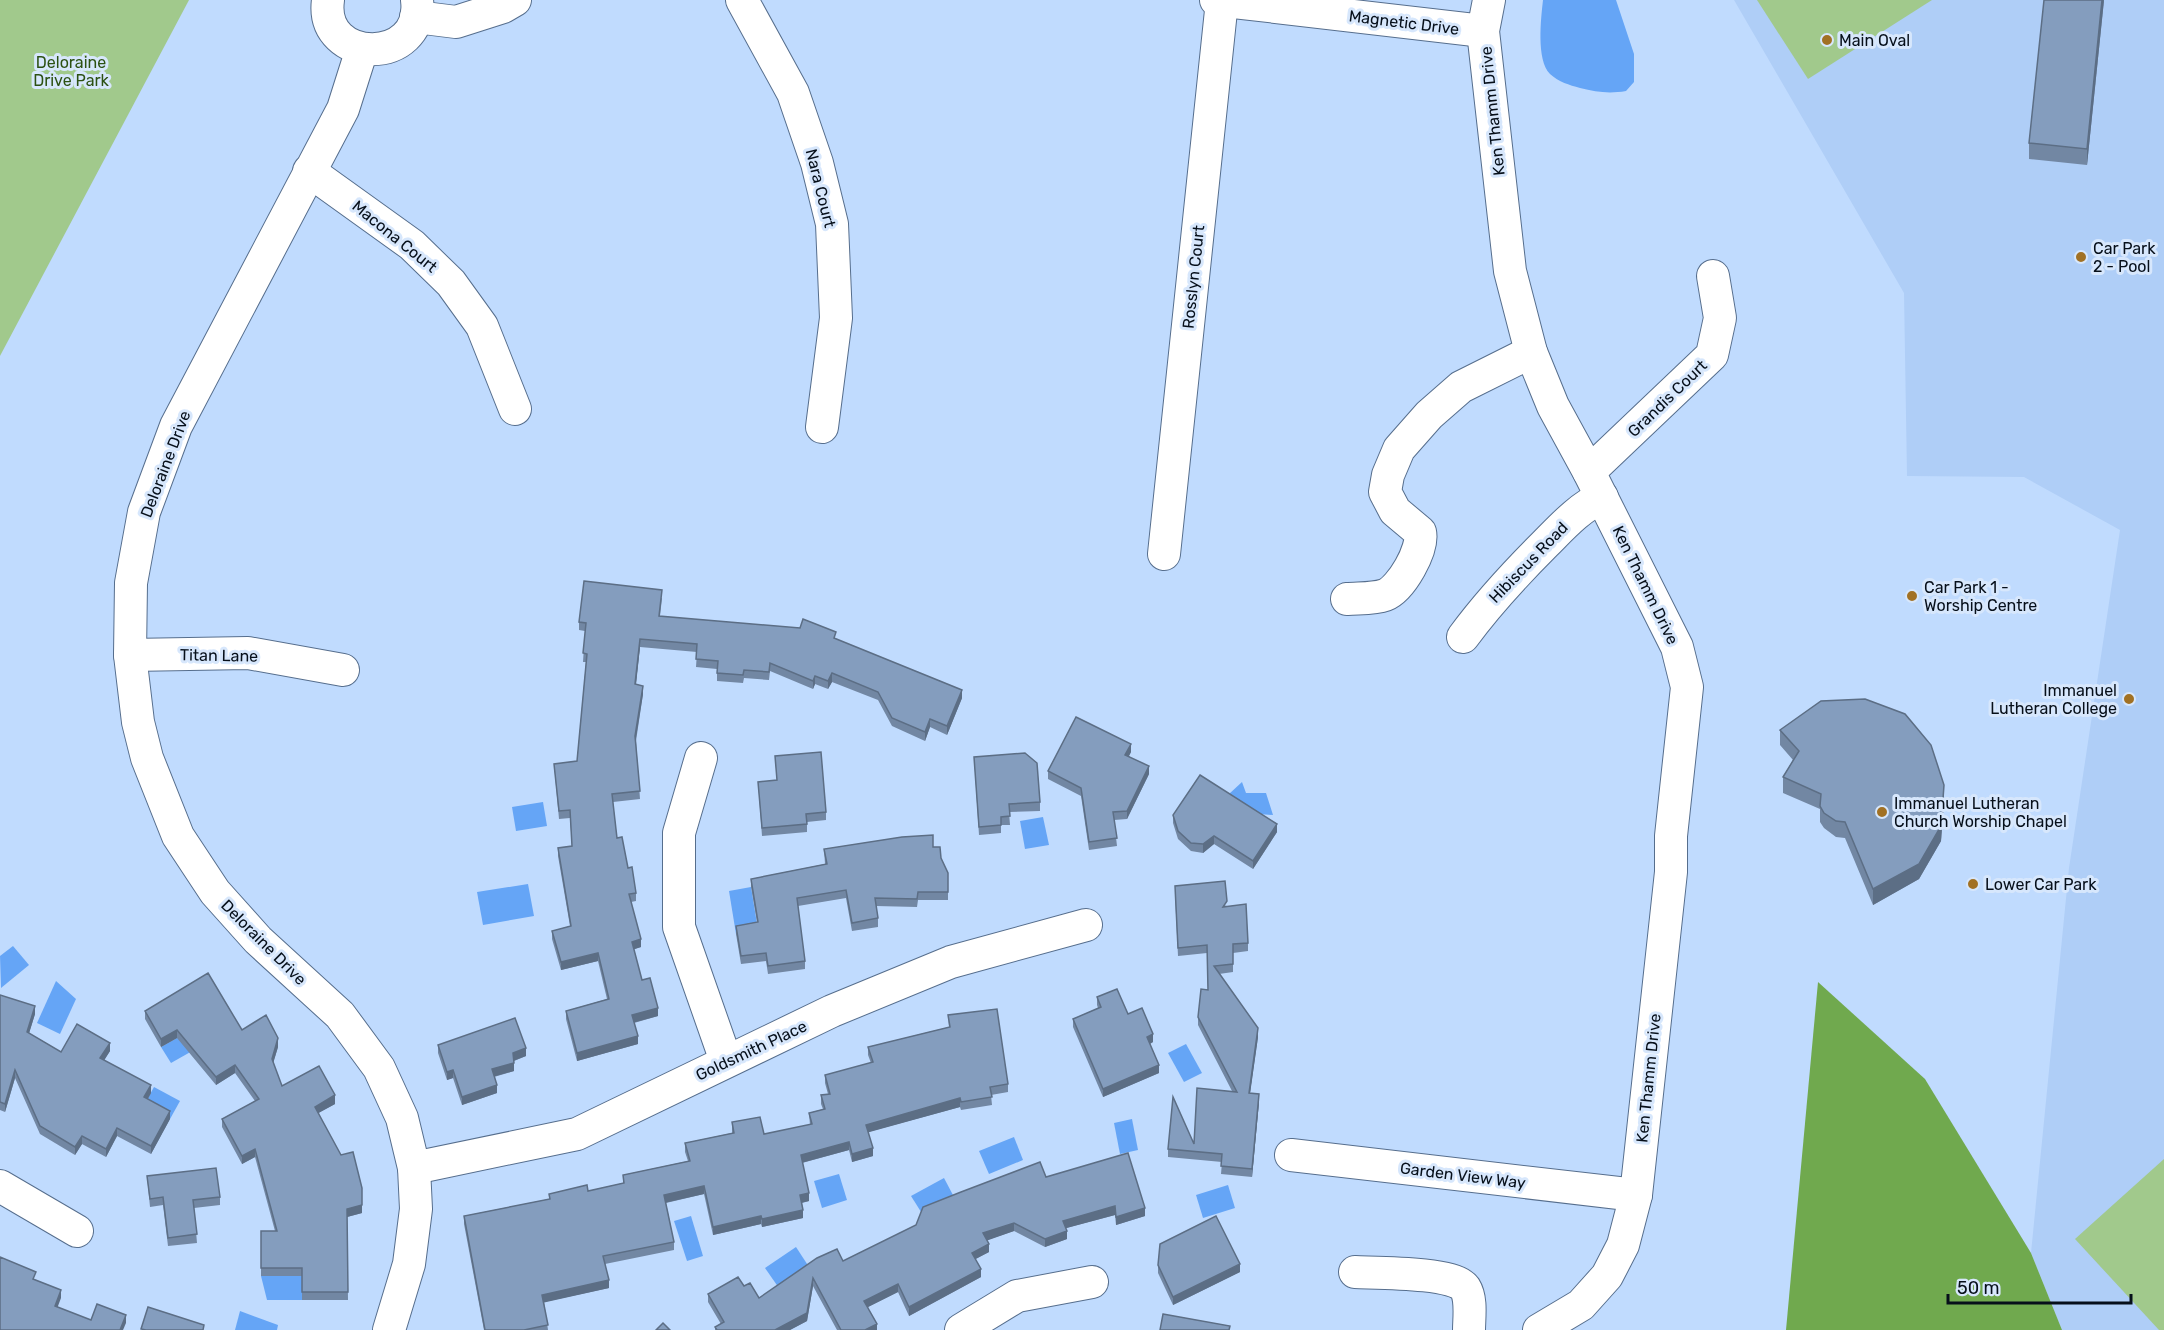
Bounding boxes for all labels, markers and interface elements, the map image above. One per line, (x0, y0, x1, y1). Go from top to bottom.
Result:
street label: Magnetic Drive (1348, 6, 1460, 39)
place label: Main Oval (1839, 31, 1910, 50)
marker: Main Oval (1820, 33, 1834, 47)
street label: Ken Thamm Drive (1476, 45, 1509, 176)
park label: Deloraine Drive Park (33, 53, 110, 90)
street label: Nara Court (802, 147, 839, 229)
street label: Macona Court (348, 196, 441, 276)
street label: Rosslyn Court (1179, 224, 1208, 330)
place label: Car Park 2 - Pool (2093, 239, 2156, 276)
marker: Car Park 2 - Pool (2074, 250, 2088, 264)
street label: Grandis Court (1624, 356, 1711, 441)
street label: Deloraine Drive (136, 408, 195, 520)
street label: Hibiscus Road (1485, 518, 1572, 607)
street label: Ken Thamm Drive (1609, 523, 1683, 648)
place label: Car Park 1 - Worship Centre (1924, 578, 2037, 615)
marker: Car Park 1 - Worship Centre (1905, 589, 1919, 603)
street label: Titan Lane (180, 645, 258, 666)
place label: Immanuel Lutheran College (1990, 681, 2117, 718)
marker: Immanuel Lutheran College (2122, 692, 2136, 706)
place label: Immanuel Lutheran Church Worship Chapel (1894, 794, 2067, 831)
marker: Immanuel Lutheran Church Worship Chapel (1875, 805, 1889, 819)
place label: Lower Car Park (1985, 875, 2097, 894)
marker: Lower Car Park (1966, 877, 1980, 891)
street label: Deloraine Drive (217, 896, 310, 989)
street label: Ken Thamm Drive (1632, 1013, 1665, 1144)
street label: Goldsmith Place (693, 1016, 810, 1085)
street label: Garden View Way (1399, 1158, 1527, 1193)
scale bar (1948, 1267, 2131, 1305)
text: 50 m (1957, 1277, 2000, 1299)

